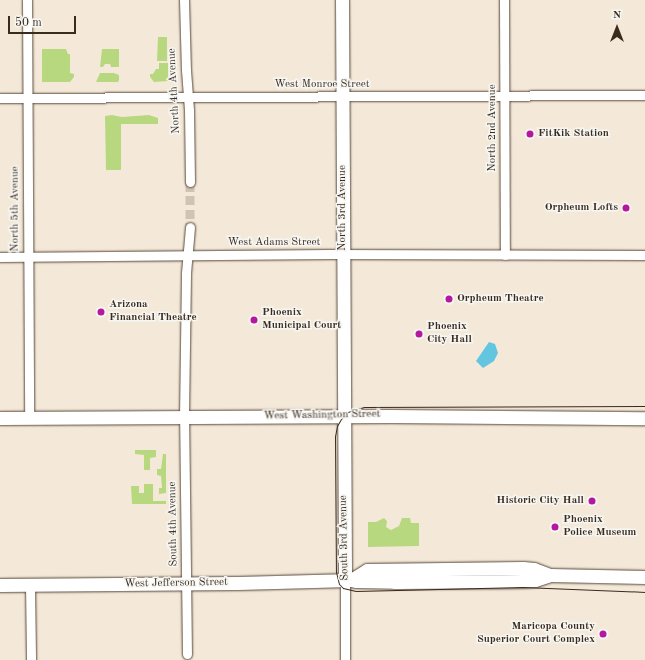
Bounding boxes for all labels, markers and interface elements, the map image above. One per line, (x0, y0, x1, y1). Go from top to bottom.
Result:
scale bar (10, 8, 78, 34)
north arrow (597, 8, 637, 48)
text: N (613, 10, 621, 21)
text: 50 m (15, 17, 42, 29)
street label: North 4th Avenue (166, 48, 184, 134)
street label: West Monroe Street (274, 78, 370, 92)
street label: North 2nd Avenue (486, 84, 500, 172)
place label: FitKik Station (538, 127, 609, 141)
marker: FitKik Station (525, 129, 535, 139)
street label: North 3rd Avenue (336, 165, 350, 251)
street label: North 5th Avenue (9, 166, 23, 252)
place label: Orpheum Lofts (545, 201, 618, 215)
marker: Orpheum Lofts (621, 203, 631, 213)
street label: West Adams Street (228, 236, 320, 250)
place label: Orpheum Theatre (457, 292, 544, 306)
marker: Orpheum Theatre (444, 294, 454, 304)
place label: Arizona Financial Theatre (109, 299, 197, 325)
marker: Arizona Financial Theatre (96, 307, 106, 317)
place label: Phoenix Municipal Court (262, 307, 341, 333)
marker: Phoenix Municipal Court (249, 315, 259, 325)
place label: Phoenix City Hall (427, 321, 472, 347)
marker: Phoenix City Hall (414, 329, 424, 339)
street label: West Washington Street (263, 408, 381, 424)
street label: South 4th Avenue (167, 481, 181, 567)
place label: Historic City Hall (496, 494, 584, 508)
street label: South 3rd Avenue (338, 495, 352, 581)
marker: Historic City Hall (587, 496, 597, 506)
place label: Phoenix Police Museum (563, 514, 636, 540)
marker: Phoenix Police Museum (550, 522, 560, 532)
street label: West Jefferson Street (124, 576, 228, 592)
place label: Maricopa County Superior Court Complex (477, 621, 595, 647)
marker: Maricopa County Superior Court Complex (598, 629, 608, 639)

